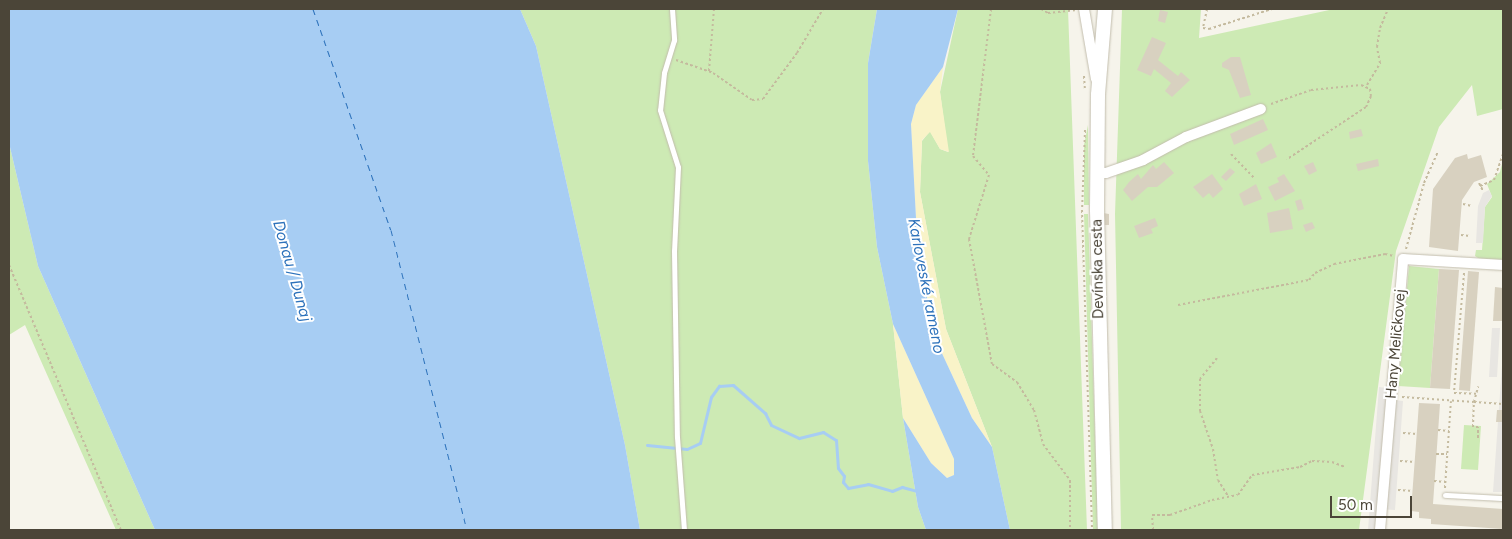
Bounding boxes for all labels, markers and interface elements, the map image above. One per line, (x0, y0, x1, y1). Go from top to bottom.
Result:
water label: Karloveské rameno (903, 217, 949, 355)
water label: Donau / Dunaj (268, 218, 316, 324)
street label: Devínska cesta (1088, 219, 1108, 319)
street label: Hany Meličkovej (1382, 288, 1410, 400)
scale bar (1332, 486, 1414, 518)
text: 50 m (1338, 496, 1373, 514)

